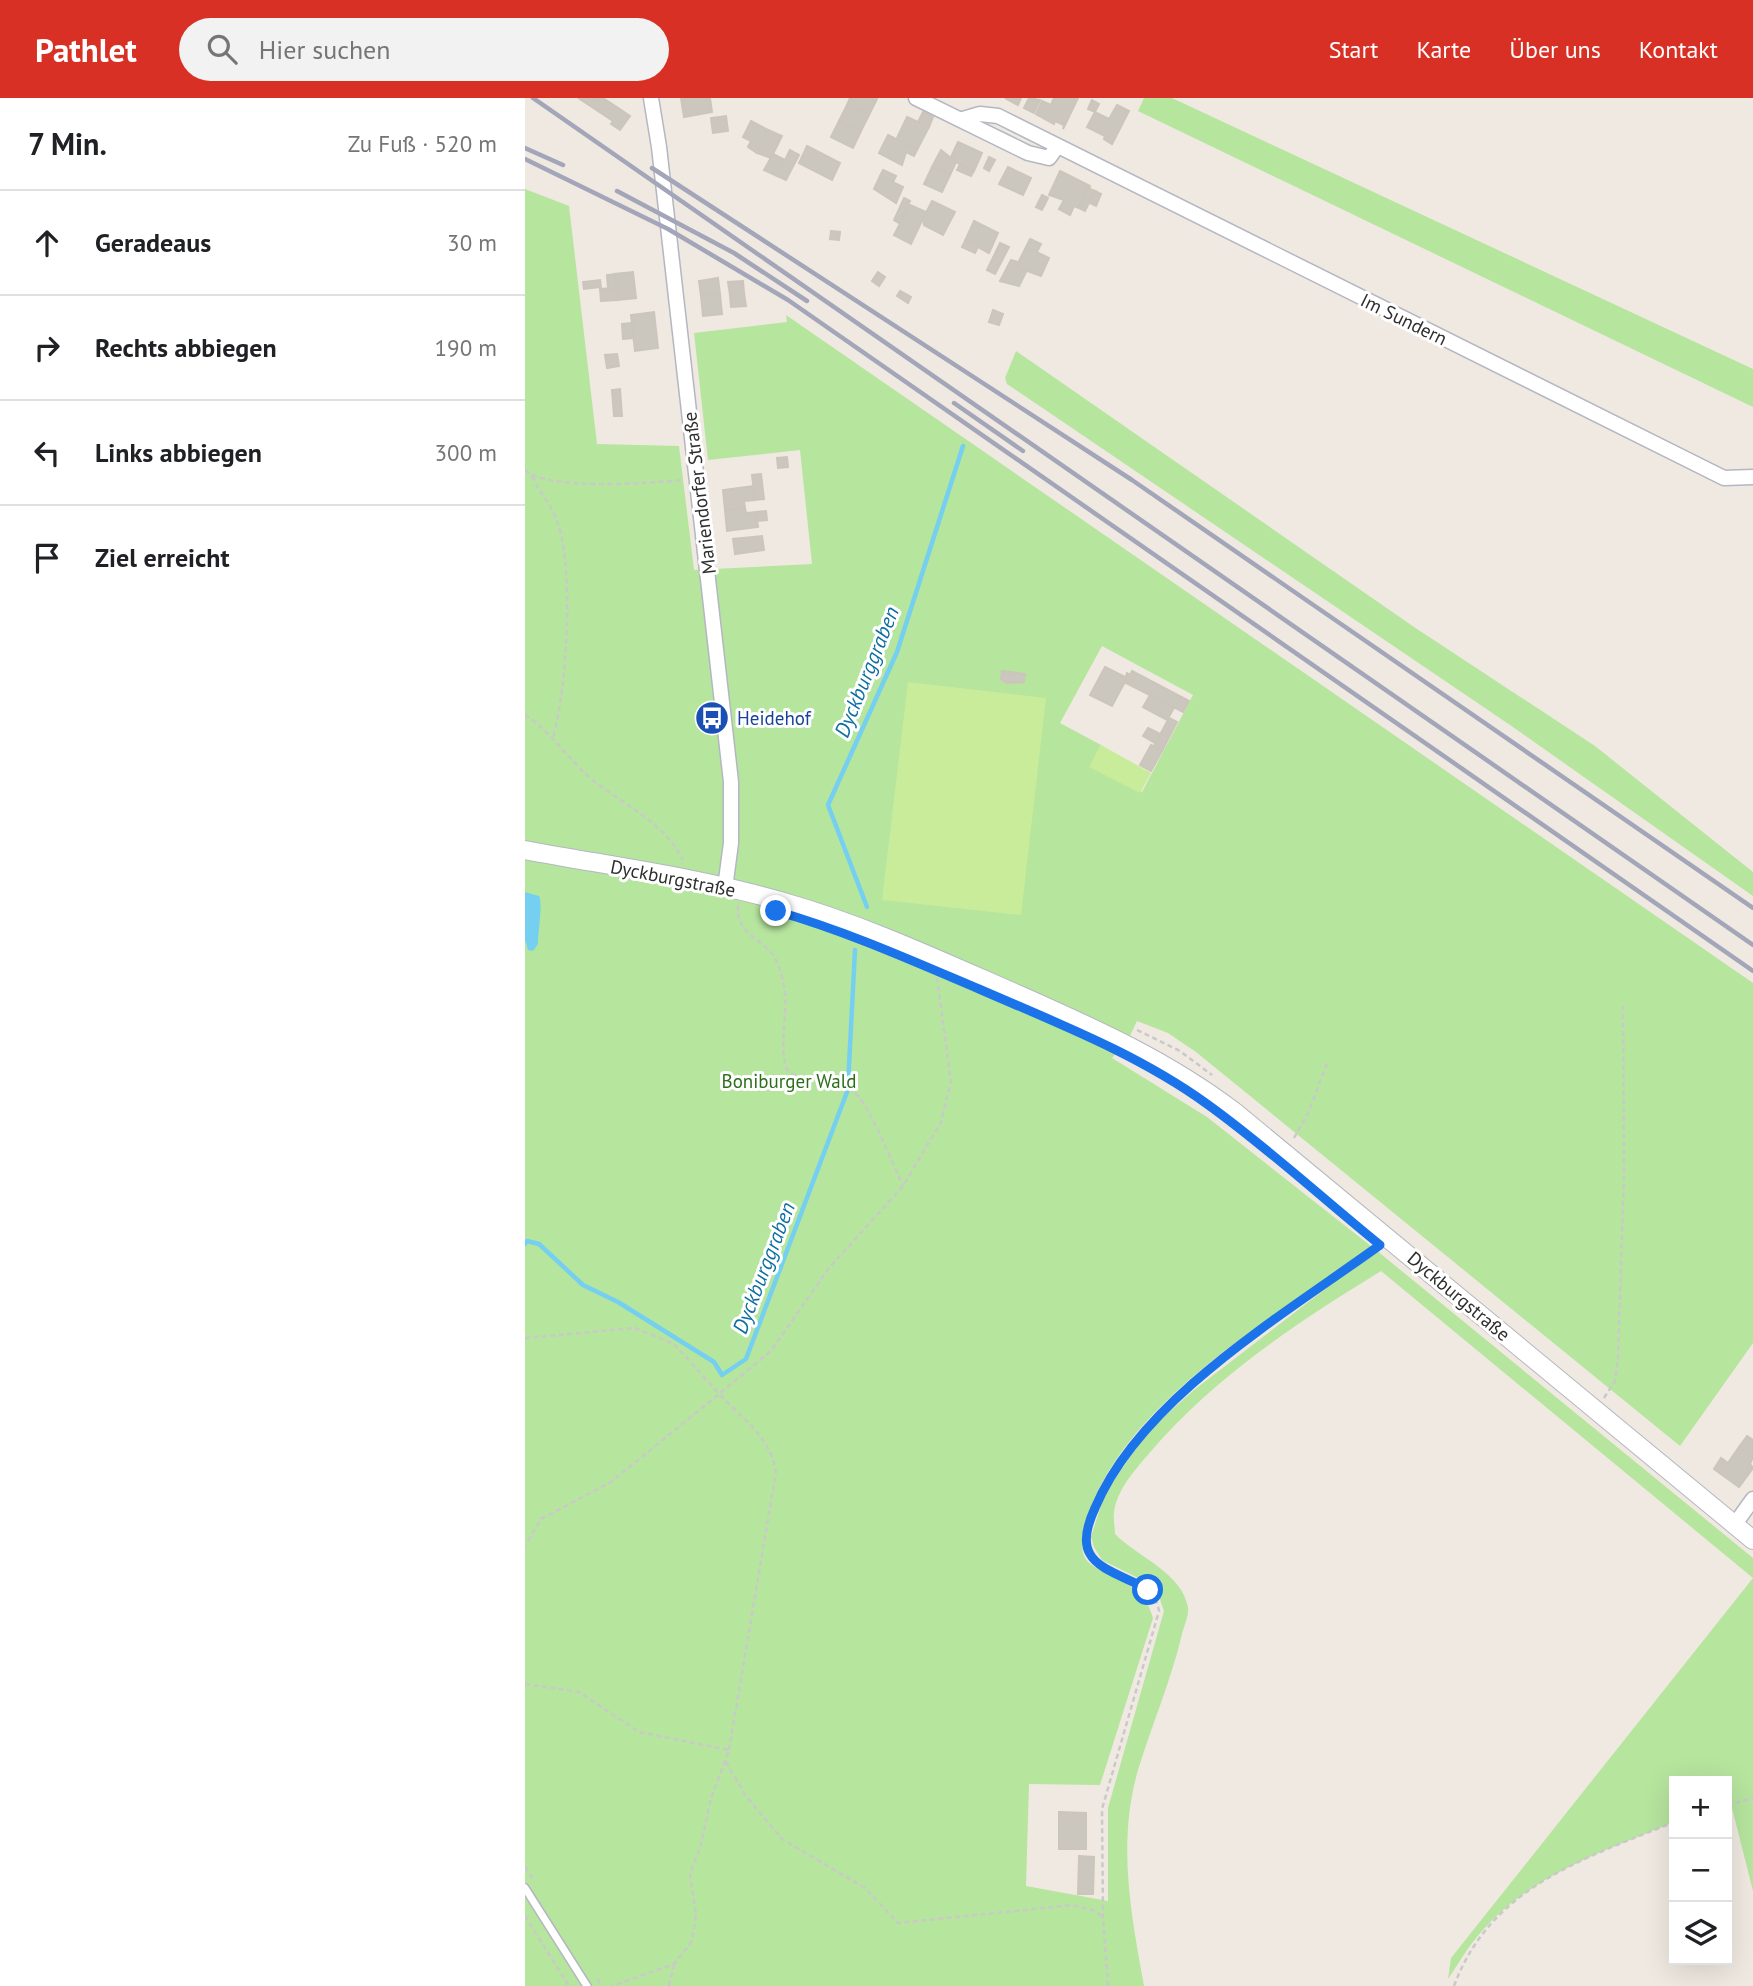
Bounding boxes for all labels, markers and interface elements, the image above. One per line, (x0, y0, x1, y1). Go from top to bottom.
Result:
search box (179, 18, 669, 81)
text: Pathlet (35, 28, 137, 71)
icon: search (203, 30, 241, 68)
text: Hier suchen (259, 33, 391, 66)
text: Start (1329, 34, 1378, 65)
text: Karte (1416, 34, 1471, 65)
text: Über uns (1509, 34, 1601, 65)
text: Kontakt (1639, 34, 1718, 65)
text: 7 Min. (28, 124, 107, 163)
text: Zu Fuß · 520 m (348, 129, 497, 158)
icon: ahead (28, 224, 66, 262)
text: Geradeaus (95, 226, 211, 259)
text: 30 m (447, 228, 497, 257)
street label: Im Sundern (1357, 288, 1451, 350)
icon: right (28, 329, 66, 367)
text: Rechts abbiegen (95, 331, 277, 364)
text: 190 m (435, 333, 497, 362)
street label: Mariendorfer Straße (677, 411, 721, 575)
icon: left (28, 434, 66, 472)
text: Links abbiegen (95, 436, 262, 469)
text: 300 m (435, 438, 497, 467)
icon: arrive (28, 539, 66, 577)
text: Ziel erreicht (95, 541, 230, 574)
water label: Dyckburggraben (828, 602, 905, 741)
bus stop icon: Heidehof (693, 699, 731, 737)
place label: Heidehof (737, 706, 812, 730)
street label: Dyckburgstraße (608, 854, 738, 902)
route end (760, 895, 791, 926)
park label: Boniburger Wald (722, 1069, 856, 1093)
water label: Dyckburggraben (726, 1198, 801, 1337)
street label: Dyckburgstraße (1403, 1246, 1515, 1346)
route start (1132, 1574, 1163, 1605)
map controls (1669, 1776, 1732, 1965)
button: + (1669, 1776, 1732, 1839)
button: − (1669, 1839, 1732, 1902)
button: layers (1669, 1902, 1732, 1965)

